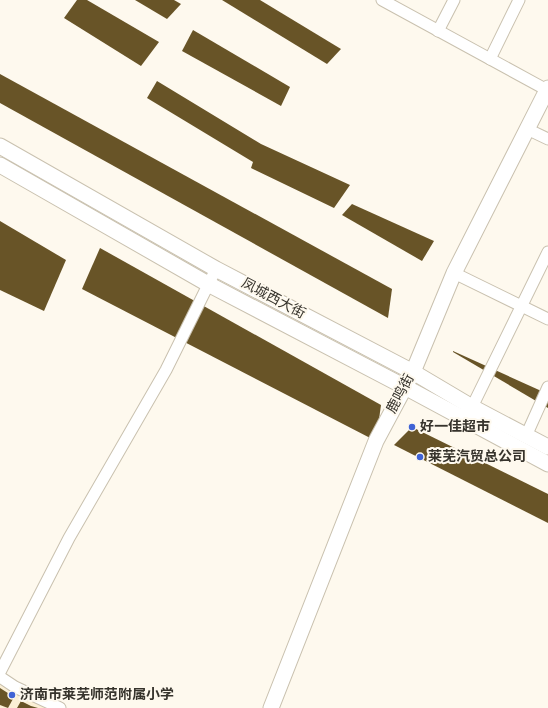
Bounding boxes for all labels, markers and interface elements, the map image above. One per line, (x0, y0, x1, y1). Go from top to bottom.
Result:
street label: 凤城西大街 (238, 275, 308, 323)
street label: 鹿鸣街 (383, 371, 418, 417)
place label: 好一佳超市 (420, 418, 490, 436)
marker: 好一佳超市 (407, 422, 417, 432)
place label: 莱芜汽贸总公司 (428, 449, 526, 466)
marker: 莱芜汽贸总公司 (415, 452, 425, 462)
place label: 济南市莱芜师范附属小学 (20, 686, 174, 704)
marker: 济南市莱芜师范附属小学 (7, 690, 17, 700)

